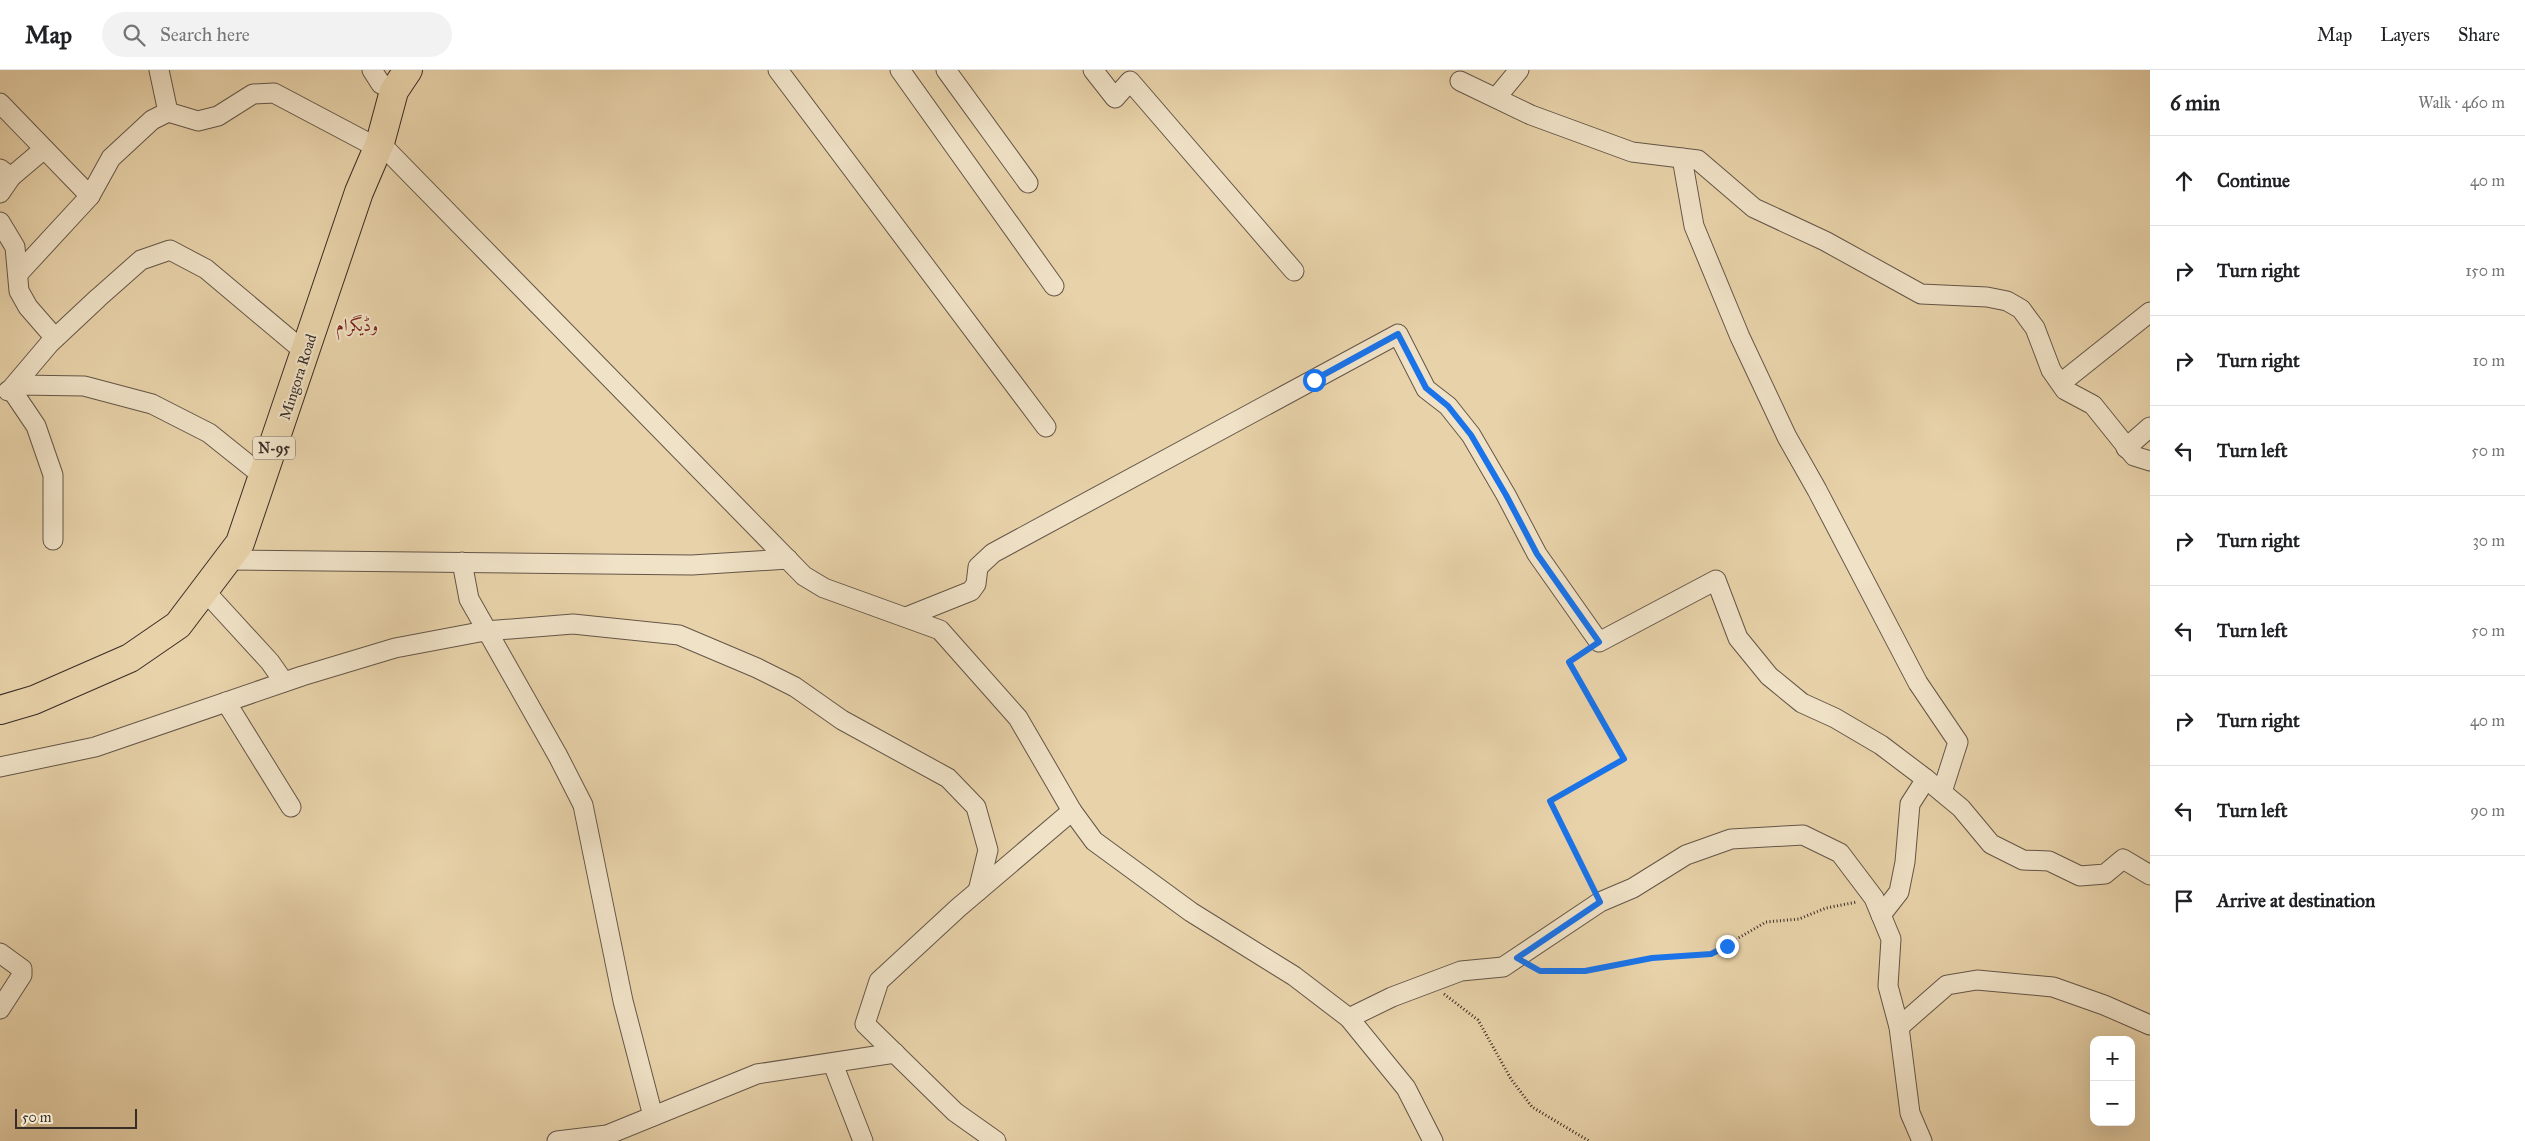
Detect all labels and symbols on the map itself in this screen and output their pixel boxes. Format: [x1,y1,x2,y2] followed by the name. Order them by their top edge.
[336,314,378,341] district label: وڈیگرام
[276,331,321,422] street label: Mingora Road
[1303,369,1326,392] route start
[253,436,295,459] road number: N-95
[1716,935,1739,958] route end
[15,1106,138,1129] scale bar

